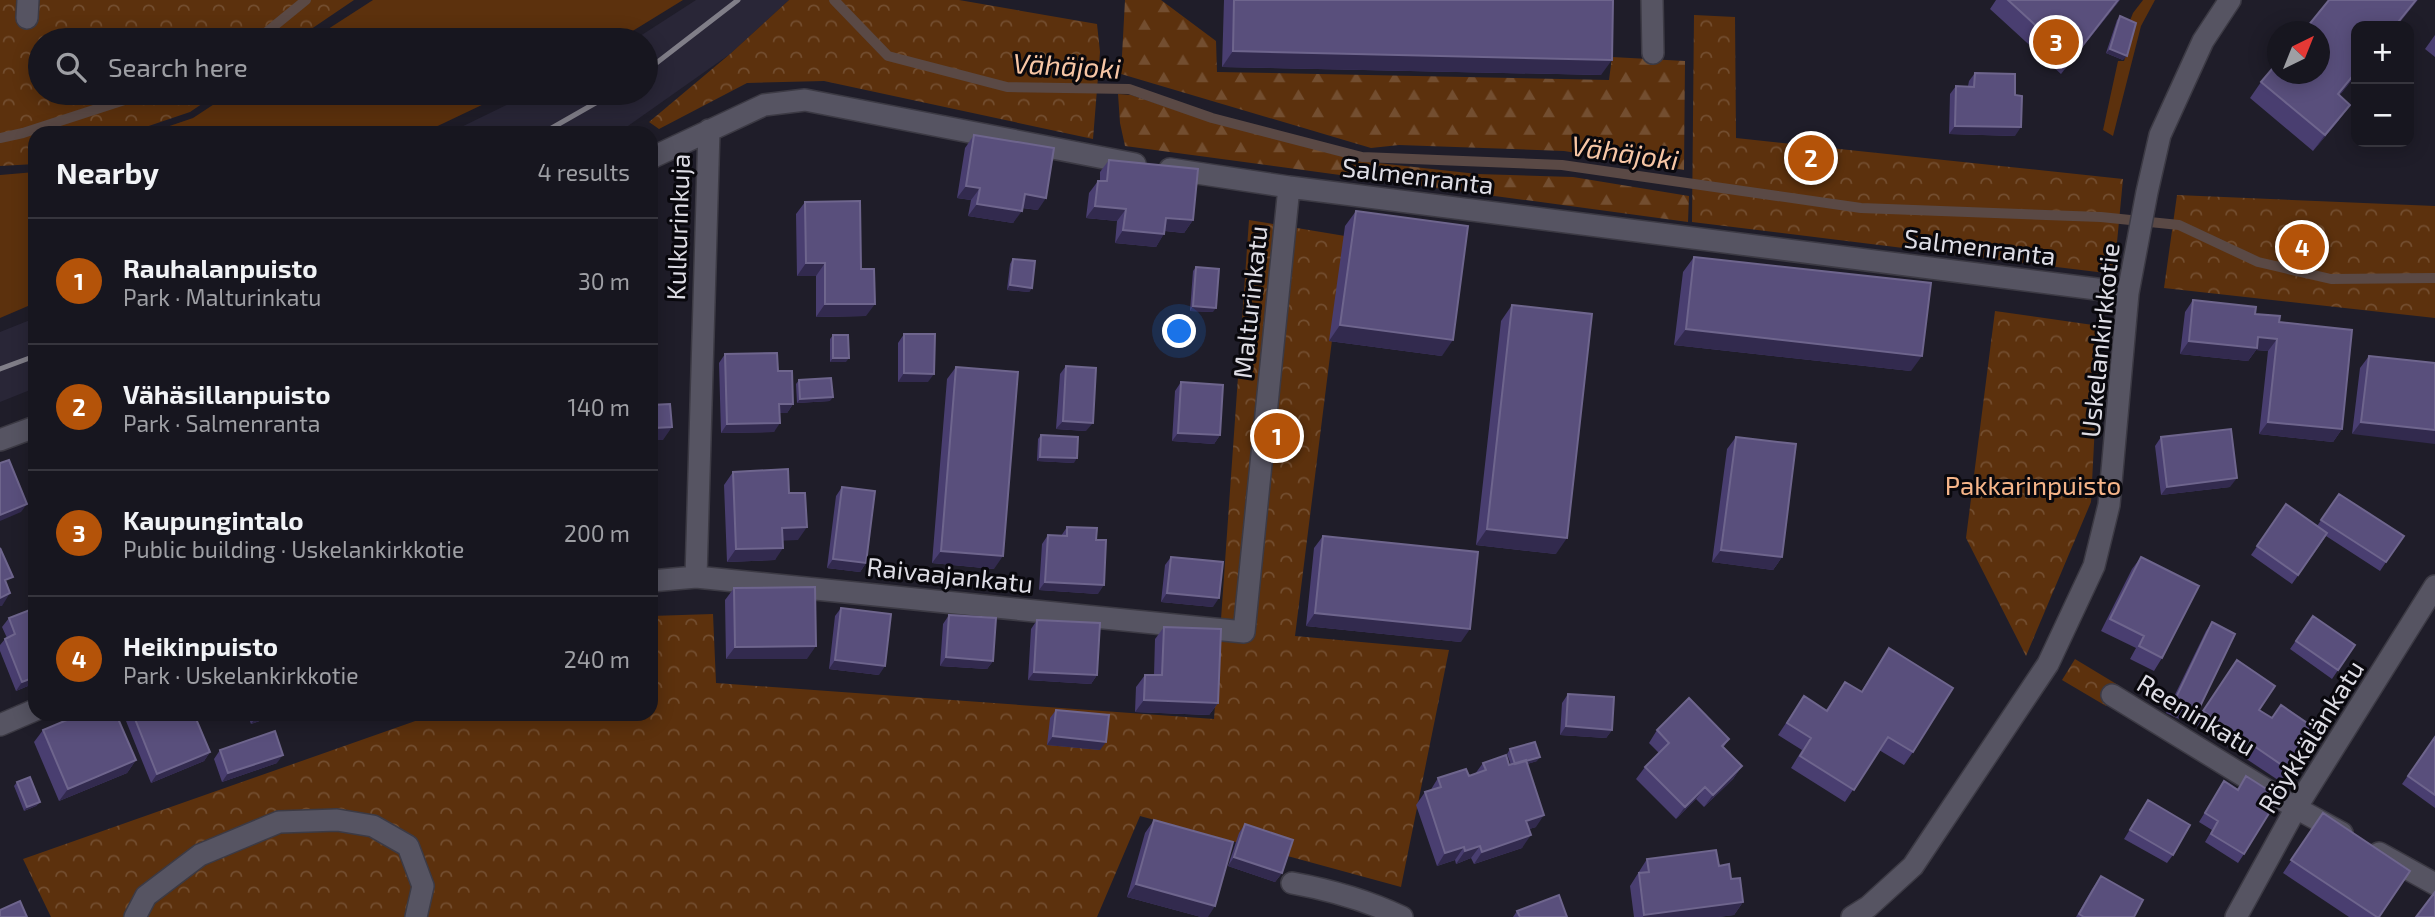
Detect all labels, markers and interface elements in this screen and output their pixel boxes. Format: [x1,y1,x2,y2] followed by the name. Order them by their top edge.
[2033,16,2079,68] pin: 3
[2267,21,2330,84] north arrow
[2351,21,2414,147] map controls
[2351,21,2414,84] button: +
[28,28,658,105] search box
[1012,45,1122,85] water label: Vähäjoki
[52,48,90,86] icon: search
[108,51,248,82] text: Search here
[2351,84,2414,147] button: −
[1569,128,1681,176] water label: Vähäjoki
[1788,132,1834,184] pin: 2
[1340,150,1496,200] street label: Salmenranta
[659,153,695,301] street label: Kulkurinkuja
[56,154,159,190] text: Nearby
[538,158,630,186] text: 4 results
[1902,221,2058,271] street label: Salmenranta
[2279,221,2325,273] pin: 4
[1226,224,1272,380] street label: Malturinkatu
[2073,241,2125,439] street label: Uskelankirkkotie
[123,252,317,283] text: Rauhalanpuisto
[74,267,84,295] text: 1
[578,267,630,295] text: 30 m
[123,283,321,311] text: Park · Malturinkatu
[1162,314,1196,348] your location
[123,378,331,409] text: Vähäsillanpuisto
[72,393,86,421] text: 2
[568,393,630,421] text: 140 m
[123,409,320,437] text: Park · Salmenranta
[1254,410,1300,462] pin: 1
[1945,469,2121,500] park label: Pakkarinpuisto
[123,504,304,535] text: Kaupungintalo
[72,519,86,547] text: 3
[564,519,630,547] text: 200 m
[123,535,464,563] text: Public building · Uskelankirkkotie
[865,550,1035,598] street label: Raivaajankatu
[123,630,278,661] text: Heikinpuisto
[72,645,86,673] text: 4
[564,645,630,673] text: 240 m
[2251,654,2369,818] street label: Röykkälänkatu
[123,661,359,689] text: Park · Uskelankirkkotie
[2132,667,2262,761] street label: Reeninkatu

